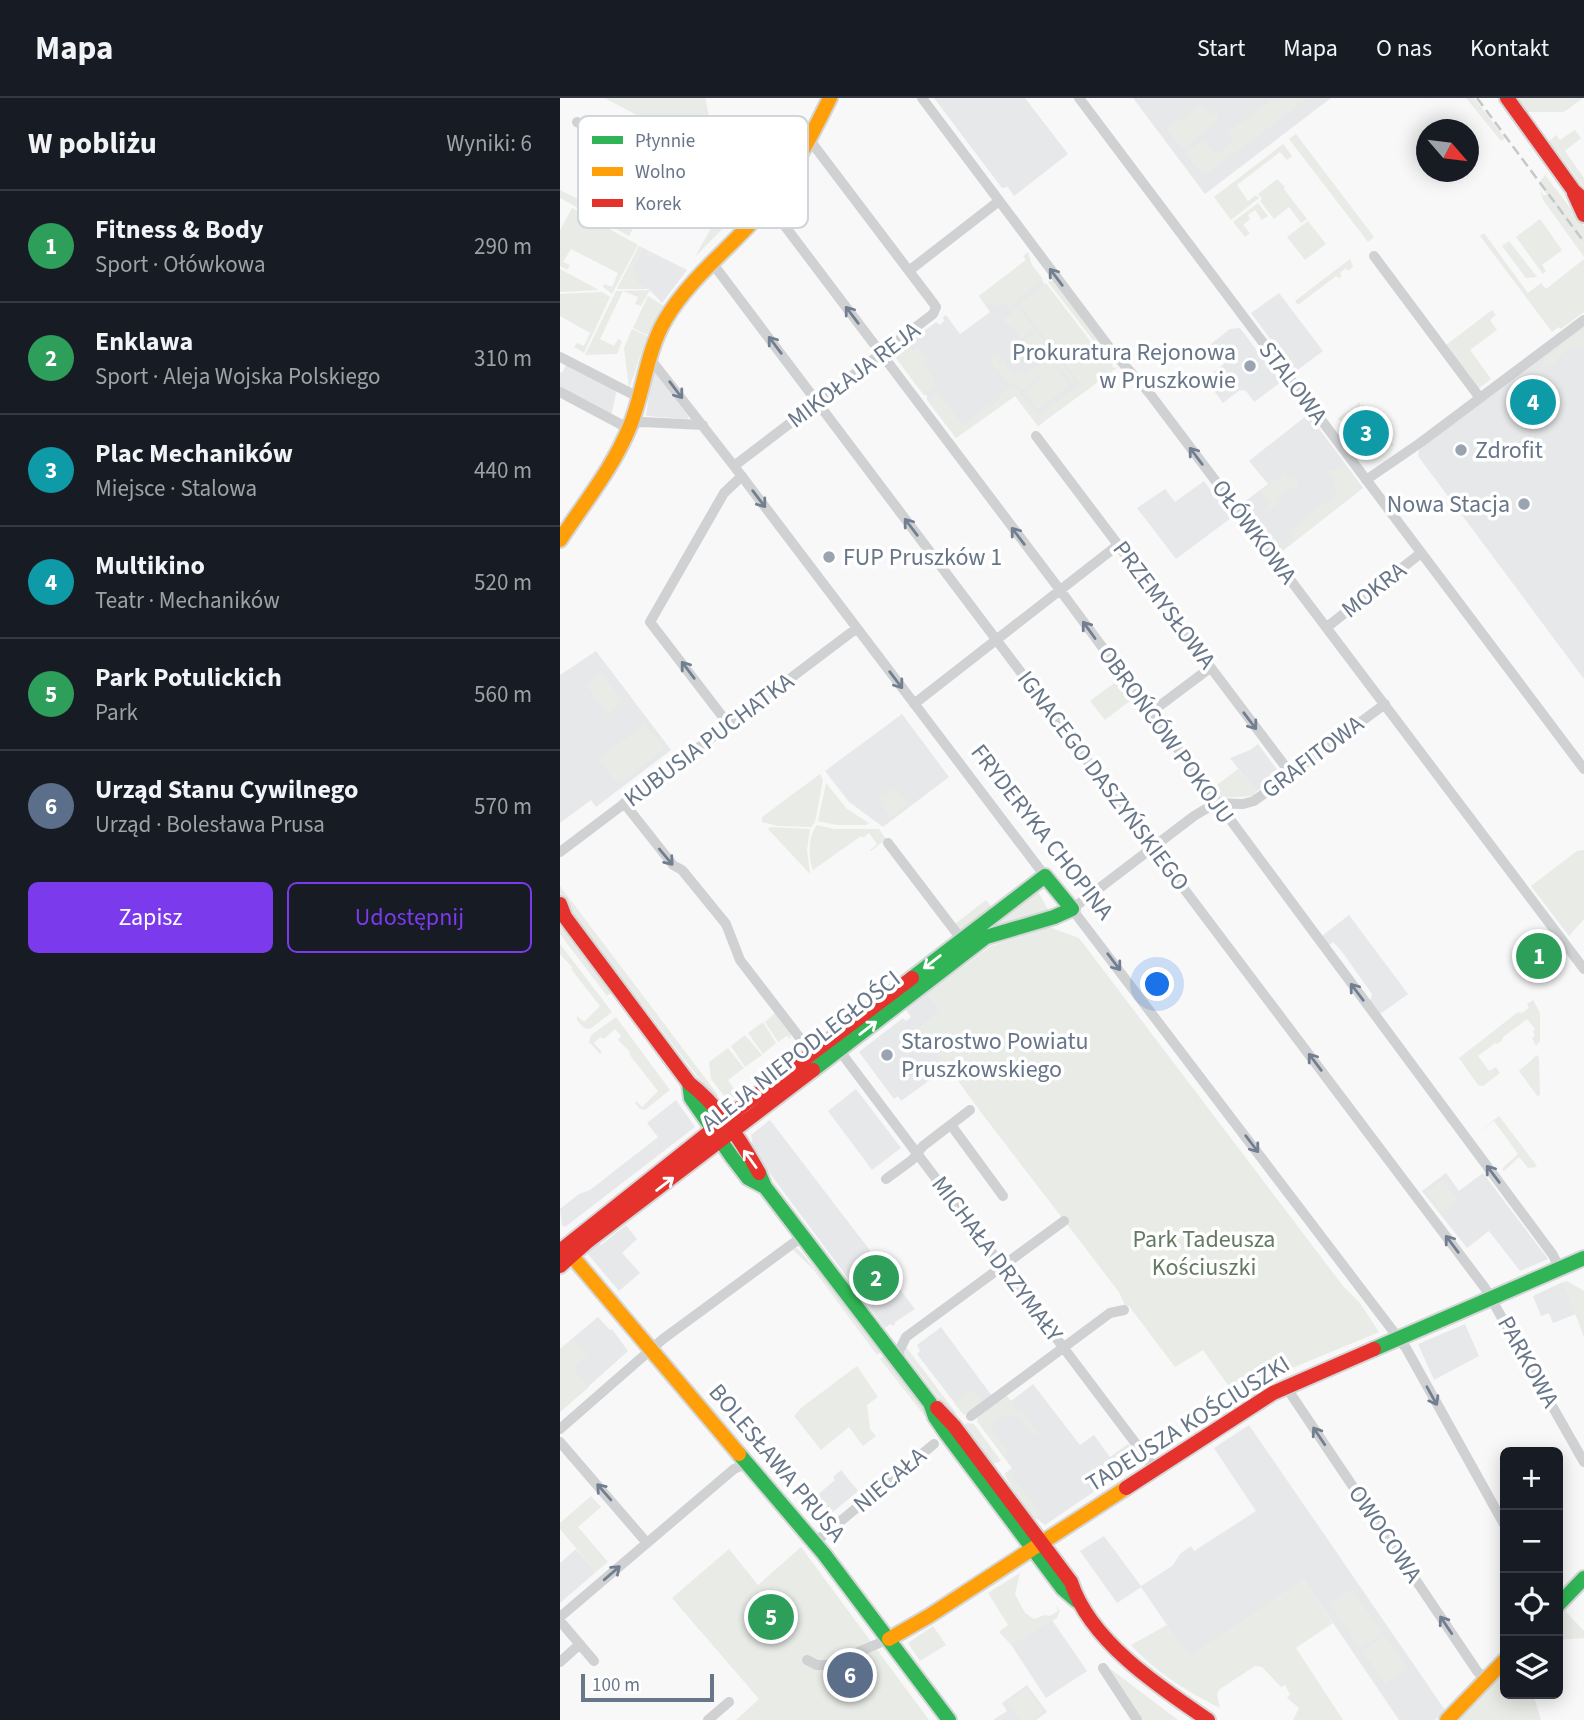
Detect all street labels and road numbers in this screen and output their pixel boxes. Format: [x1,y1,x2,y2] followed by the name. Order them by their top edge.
[780,313,928,437] street label: MIKOŁAJA REJA
[1250,334,1336,432] street label: STALOWA
[1203,472,1305,592] street label: OŁÓWKOWA
[1104,533,1224,677] street label: PRZEMYSŁOWA
[1334,553,1414,627] street label: MOKRA
[1089,639,1243,831] street label: OBROŃCÓW POKOJU
[617,664,801,816] street label: KUBUSIA PUCHATKA
[1008,664,1198,898] street label: IGNACEGO DASZYŃSKIEGO
[1255,707,1371,807] street label: GRAFITOWA
[962,737,1122,927] street label: FRYDERYKA CHOPINA
[694,962,908,1140] street label: ALEJA NIEPODLEGŁOŚCI
[923,1169,1071,1350] street label: MICHAŁA DRZYMAŁY
[1488,1310,1568,1414] street label: PARKOWA
[1079,1347,1297,1501] street label: TADEUSZA KOŚCIUSZKI
[700,1376,854,1550] street label: BOLESŁAWA PRUSA
[846,1439,934,1521] street label: NIECAŁA
[1339,1478,1431,1590] street label: OWOCOWA

